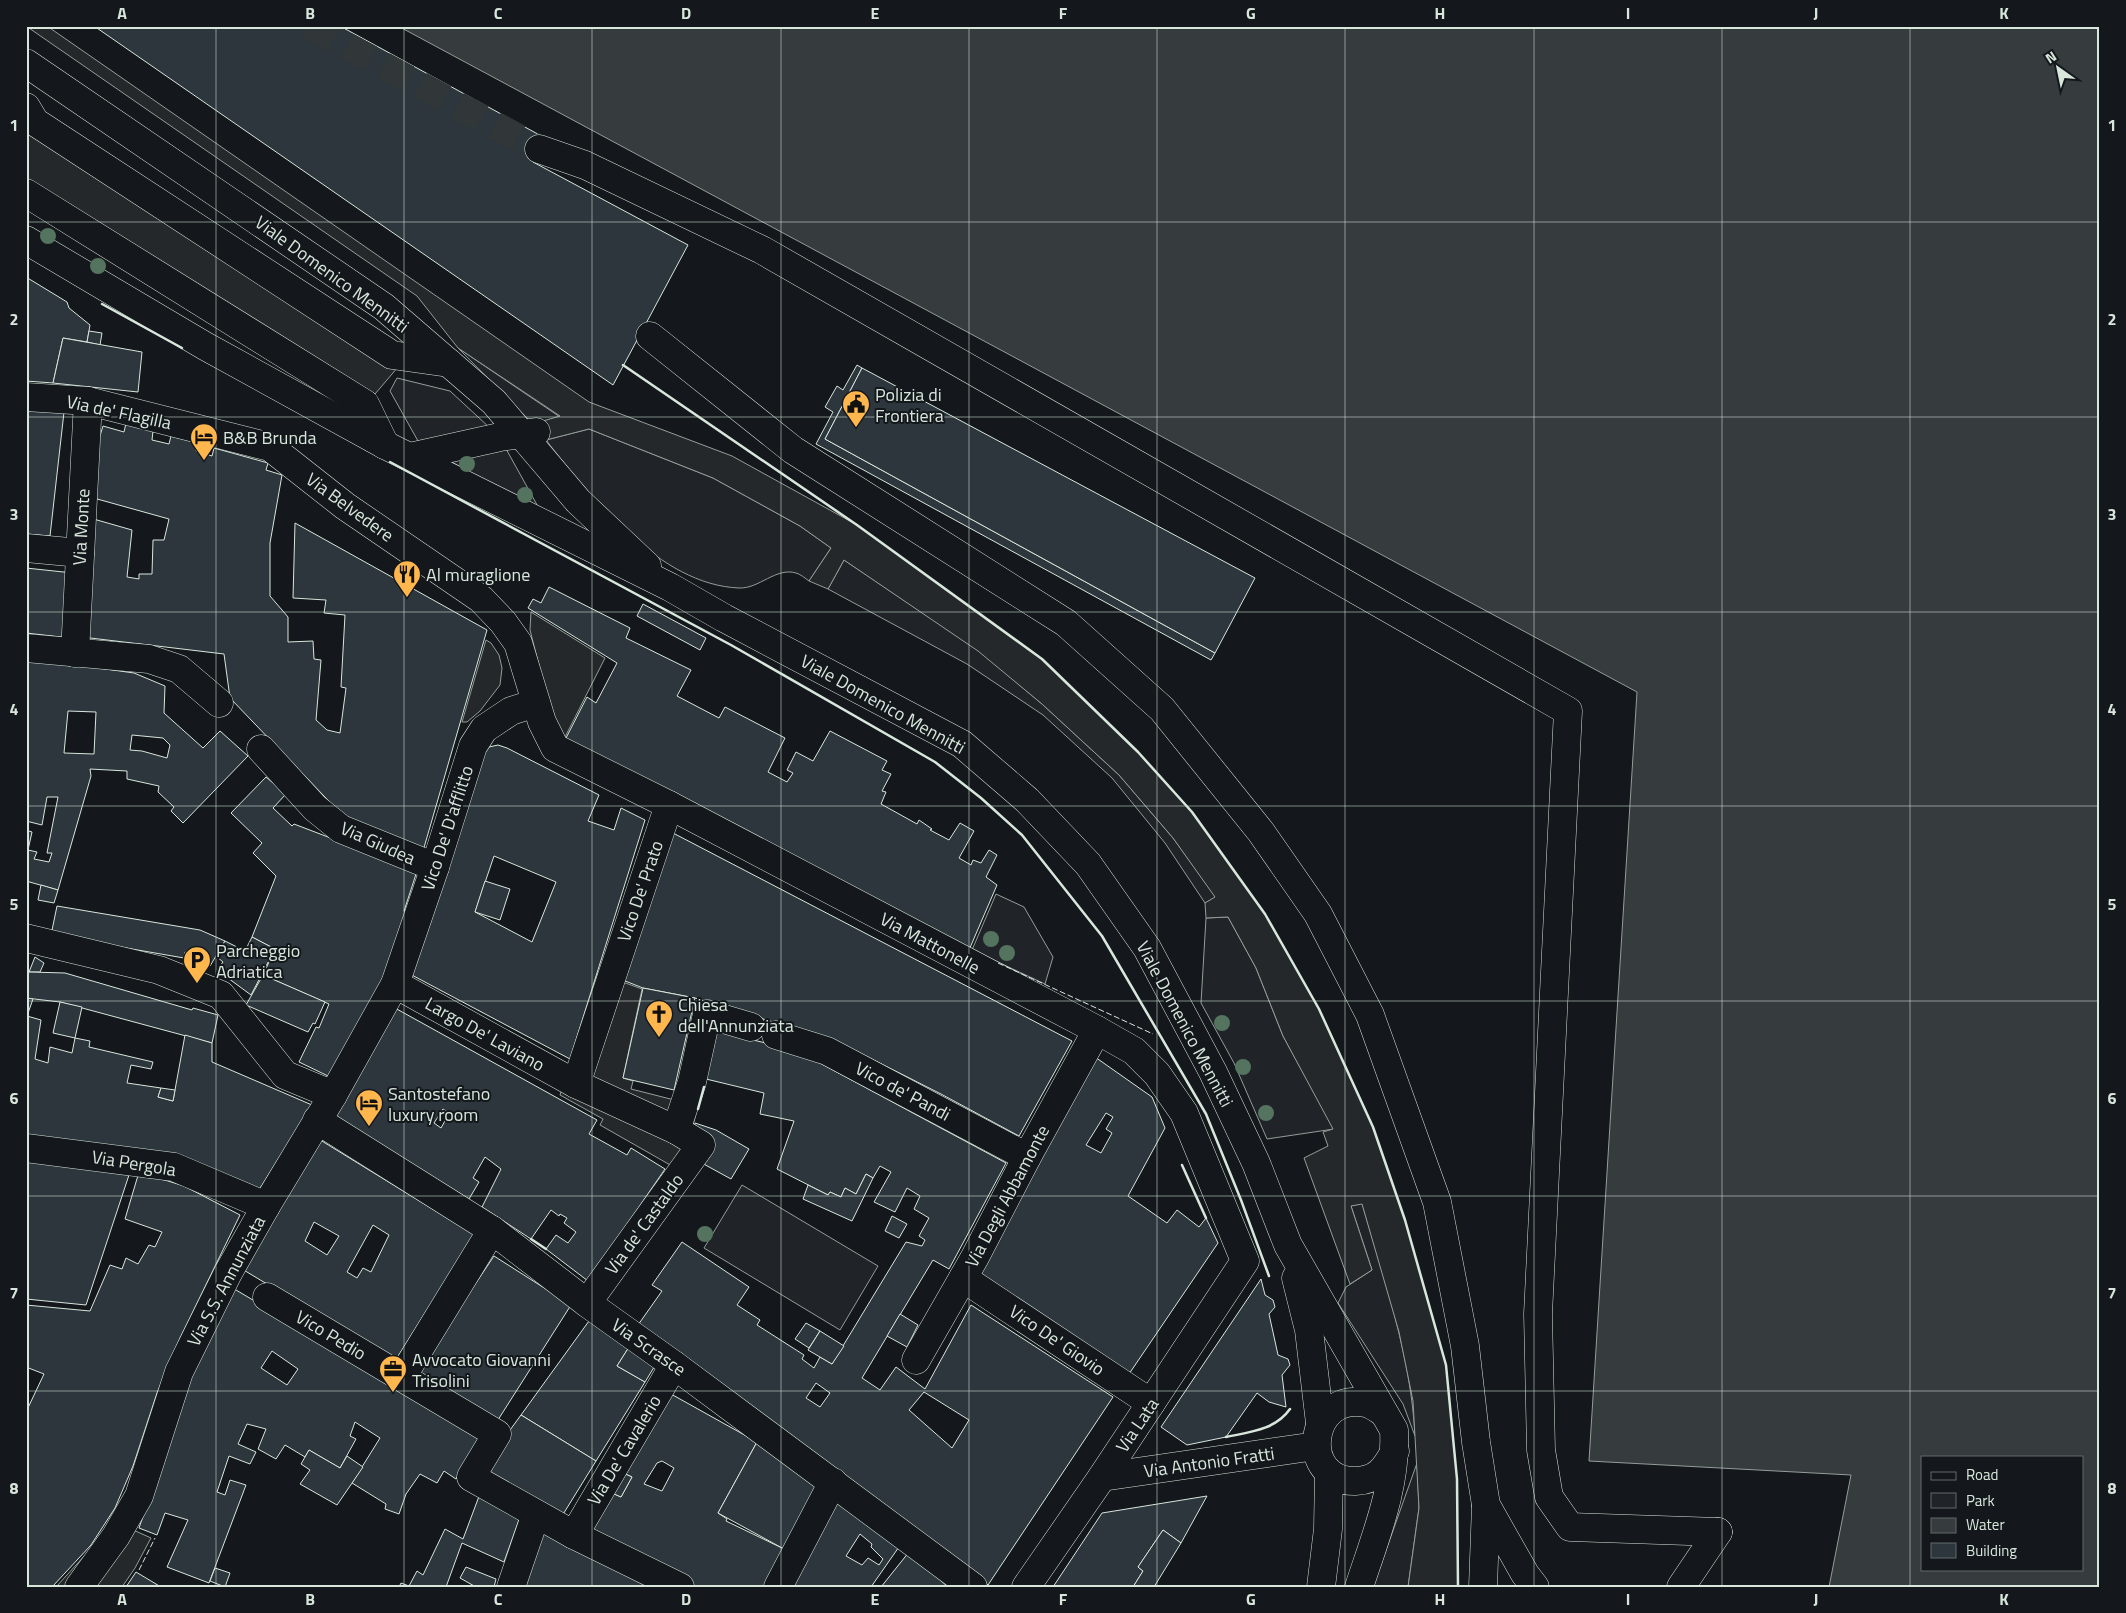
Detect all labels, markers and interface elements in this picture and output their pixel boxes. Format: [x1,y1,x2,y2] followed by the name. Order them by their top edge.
[117,1,127,25] text: A
[305,1,315,25] text: B
[494,1,503,25] text: C
[681,1,691,25] text: D
[871,1,880,25] text: E
[1059,1,1068,25] text: F
[1246,1,1256,25] text: G
[1435,1,1445,25] text: H
[1626,1,1630,25] text: I
[1814,1,1818,25] text: J
[1999,1,2009,25] text: K
[2034,42,2084,92] north arrow
[2041,45,2060,68] text: N
[10,113,18,137] text: 1
[2108,113,2116,137] text: 1
[249,209,415,339] street label: Viale Domenico Mennitti
[10,307,18,331] text: 2
[2108,307,2116,331] text: 2
[875,381,944,429] place label: Polizia di Frontiera
[64,388,174,436] street label: Via de' Flagilla
[841,389,871,428] public building icon: Polizia di Frontiera
[189,422,219,461] hotel icon: B&B Brunda
[223,424,317,451] place label: B&B Brunda
[300,466,400,548] street label: Via Belvedere
[66,488,96,566] street label: Via Monte
[10,502,18,526] text: 3
[2108,502,2116,526] text: 3
[392,559,422,598] restaurant icon: Al muraglione
[426,561,530,588] place label: Al muraglione
[796,647,970,761] street label: Viale Domenico Mennitti
[10,697,19,721] text: 4
[2108,697,2117,721] text: 4
[414,762,480,894] street label: Vico De' D'afflitto
[336,814,420,872] street label: Via Giudea
[610,837,670,945] street label: Vico De' Prato
[10,892,19,916] text: 5
[2108,892,2117,916] text: 5
[875,905,985,981] street label: Via Mattonelle
[1130,936,1240,1112] street label: Viale Domenico Mennitti
[216,937,300,985] place label: Parcheggio Adriatica
[182,945,212,984] parking icon: Parcheggio Adriatica
[420,990,550,1078] street label: Largo De' Laviano
[678,991,794,1039] place label: Chiesa dell'Annunziata
[644,999,674,1038] church icon: Chiesa dell'Annunziata
[851,1055,955,1127] street label: Vico de' Pandi
[388,1080,490,1128] place label: Santostefano luxury room
[10,1086,19,1110] text: 6
[2108,1086,2117,1110] text: 6
[354,1088,384,1127] hotel icon: Santostefano luxury room
[958,1120,1056,1272] street label: Via Degli Abbamonte
[90,1143,178,1183] street label: Via Pergola
[598,1168,690,1280] street label: Via de' Castaldo
[180,1211,272,1351] street label: Via S.S. Annunziata
[10,1281,18,1305] text: 7
[2108,1281,2116,1305] text: 7
[1004,1298,1110,1382] street label: Vico De' Giovio
[290,1303,372,1367] street label: Vico Pedio
[606,1311,692,1383] street label: Via Scrasce
[412,1346,551,1394] place label: Avvocato Giovanni Trisolini
[378,1354,408,1393] office icon: Avvocato Giovanni Trisolini
[580,1390,668,1510] street label: Via De' Cavalerio
[1109,1392,1165,1458] street label: Via Lata
[1142,1439,1276,1485] street label: Via Antonio Fratti
[1921,1456,2084,1570] legend
[1966,1463,1998,1486] text: Road
[10,1476,19,1500] text: 8
[2108,1476,2117,1500] text: 8
[1966,1489,1995,1512] text: Park
[1966,1513,2005,1536] text: Water
[1966,1539,2017,1562] text: Building
[117,1587,127,1611] text: A
[305,1587,315,1611] text: B
[494,1587,503,1611] text: C
[681,1587,691,1611] text: D
[871,1587,880,1611] text: E
[1059,1587,1068,1611] text: F
[1246,1587,1256,1611] text: G
[1435,1587,1445,1611] text: H
[1626,1587,1630,1611] text: I
[1814,1587,1818,1611] text: J
[1999,1587,2009,1611] text: K

